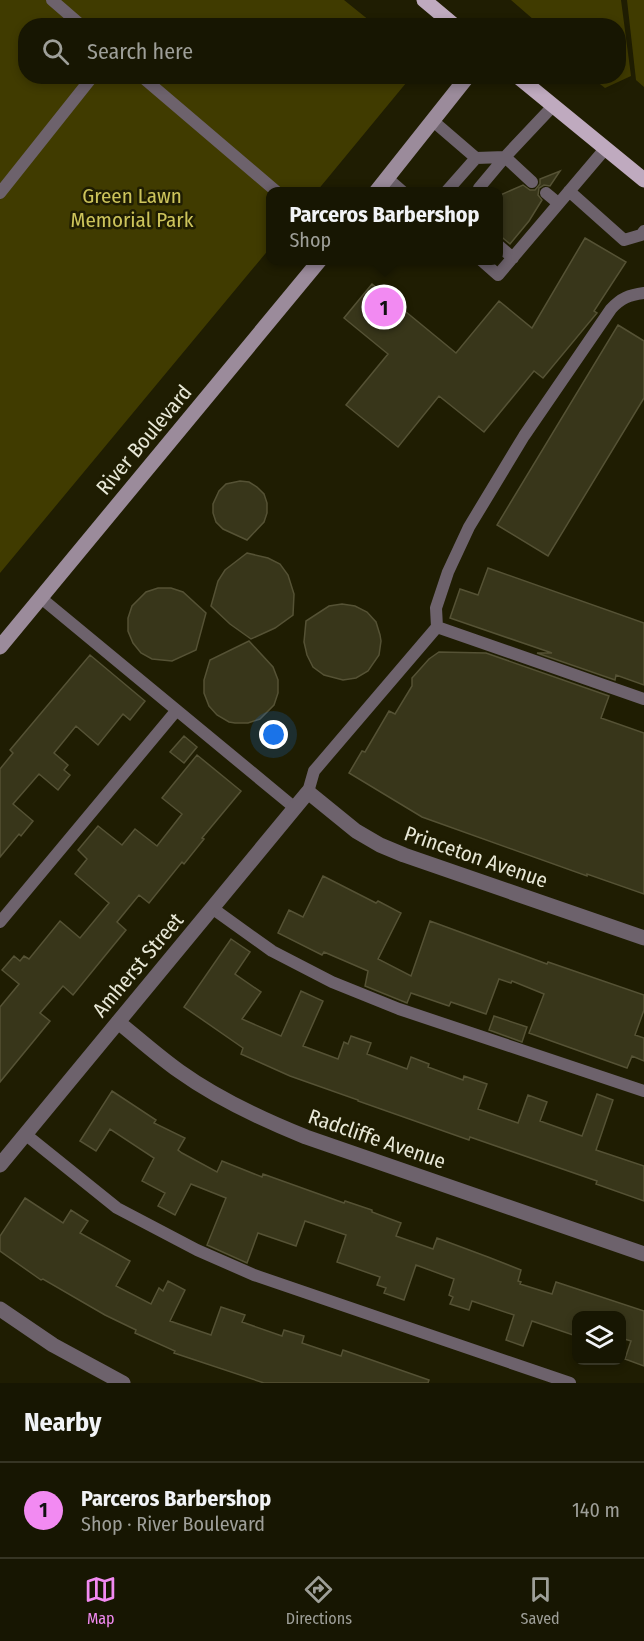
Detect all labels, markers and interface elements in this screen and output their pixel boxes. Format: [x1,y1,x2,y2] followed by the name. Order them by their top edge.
[18,18,626,84] search box
[39,35,72,68] icon: search
[87,38,193,65] text: Search here
[71,183,194,233] park label: Green Lawn Memorial Park
[266,187,503,265] popup
[289,201,480,228] text: Parceros Barbershop
[289,228,331,252] text: Shop
[364,284,404,330] pin: 1
[91,380,197,500] street label: River Boulevard
[259,720,288,749] your location
[401,820,551,894] street label: Princeton Avenue
[87,907,189,1022] street label: Amherst Street
[305,1103,449,1175] street label: Radcliffe Avenue
[572,1311,626,1365] map controls
[572,1311,626,1365] button: layers
[24,1407,101,1438] text: Nearby
[81,1485,271,1512] text: Parceros Barbershop
[39,1498,48,1522] text: 1
[572,1498,620,1522] text: 140 m
[81,1512,265,1536] text: Shop · River Boulevard
[84,1573,117,1628] tab: Map
[286,1573,352,1628] tab: Directions
[521,1573,560,1628] tab: Saved

